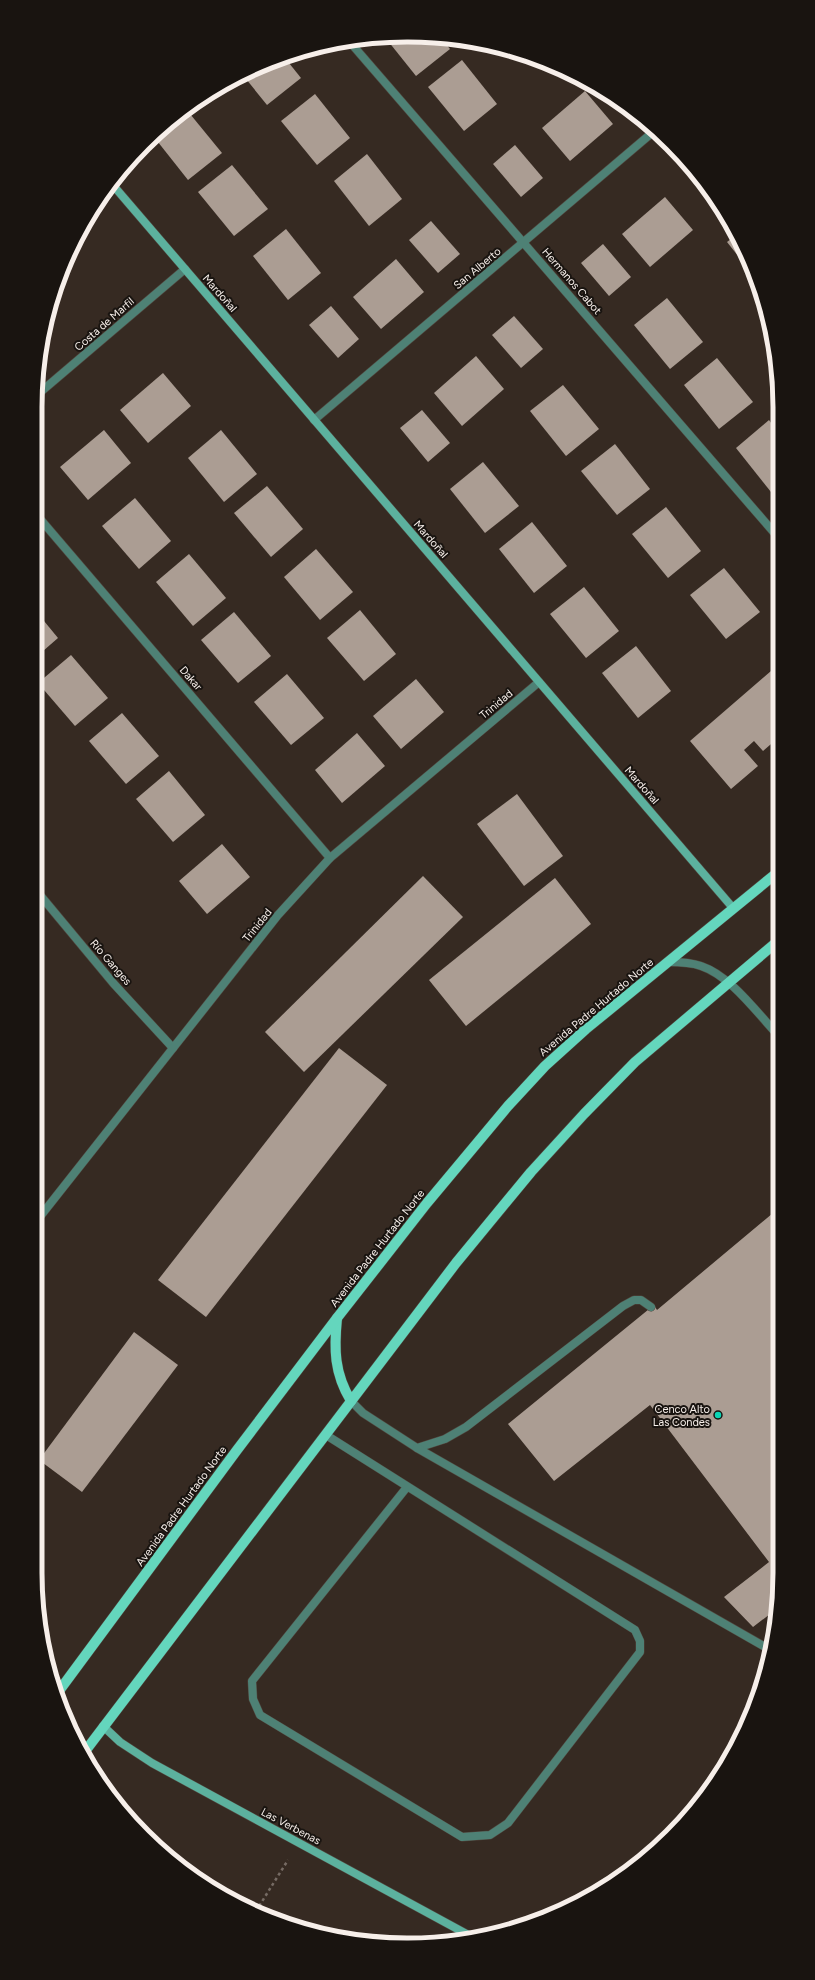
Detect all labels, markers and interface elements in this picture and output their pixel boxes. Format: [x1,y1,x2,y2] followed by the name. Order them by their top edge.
[451,245,504,292] street label: San Alberto
[539,245,604,317] street label: Hermanos Cabot
[200,272,239,315] street label: Mardoñal
[72,295,137,354] street label: Costa de Marfil
[411,518,450,561] street label: Mardoñal
[177,664,205,693] street label: Dakar
[477,687,515,722] street label: Trinidad
[622,764,661,807] street label: Mardoñal
[240,906,275,945] street label: Trinidad
[87,937,134,988] street label: Río Ganges
[536,956,656,1059] street label: Avenida Padre Hurtado Norte
[328,1187,427,1310] street label: Avenida Padre Hurtado Norte
[653,1403,710,1429] place label: Cenco Alto Las Condes
[713,1410,723,1420] marker: Cenco Alto Las Condes
[133,1444,229,1569] street label: Avenida Padre Hurtado Norte
[259,1805,323,1848] street label: Las Verbenas

